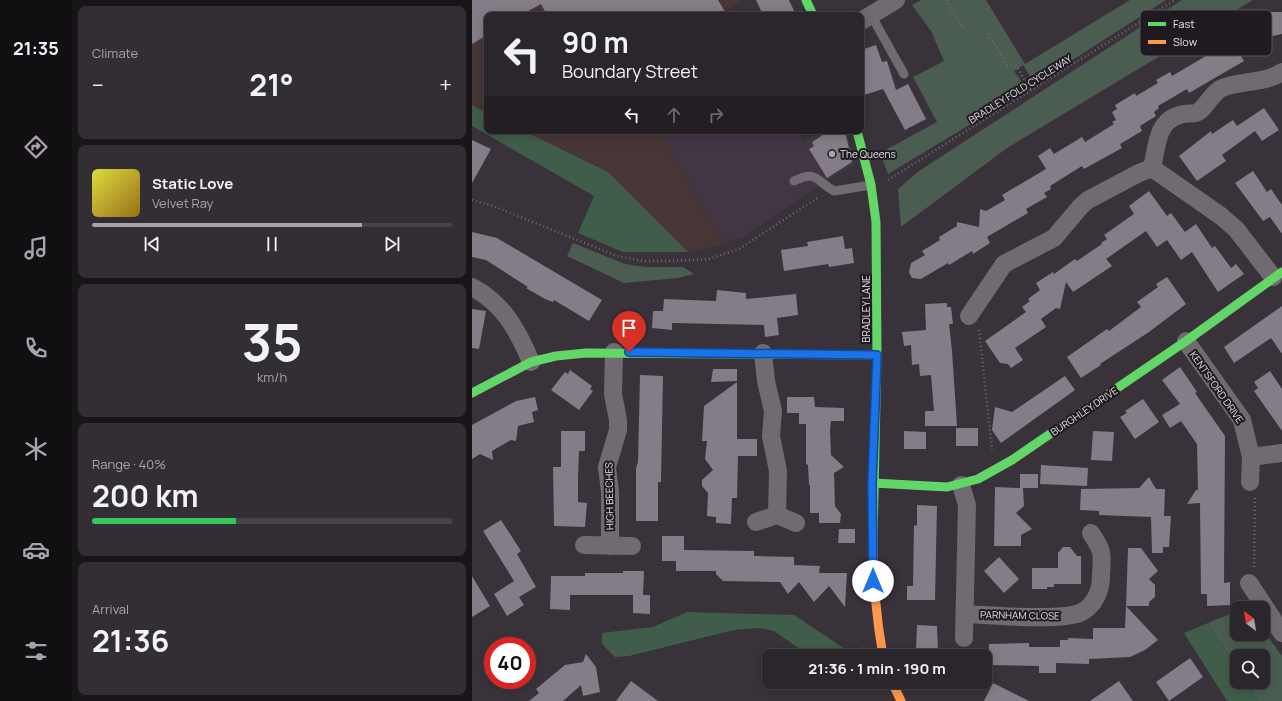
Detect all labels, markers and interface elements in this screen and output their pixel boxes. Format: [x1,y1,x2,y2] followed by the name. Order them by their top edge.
[1140,10,1272,56] legend
[1173,16,1195,31] text: Fast
[562,23,629,61] text: 90 m
[496,28,548,80] icon: left
[1173,34,1198,49] text: Slow
[13,36,59,60] text: 21:35
[92,44,138,62] text: Climate
[966,51,1075,127] street label: BRADLEY FOLD CYCLEWAY
[562,59,698,83] text: Boundary Street
[249,64,294,105] text: 21°
[92,70,104,100] text: −
[439,70,452,100] text: +
[621,104,643,126] icon: left
[663,104,685,126] icon: ahead
[705,104,727,126] icon: right
[22,133,50,161] icon: directions
[840,147,896,161] place label: The Queens
[827,149,837,159] marker: The Queens
[152,173,233,194] text: Static Love
[152,194,213,212] text: Velvet Ray
[141,233,163,255] icon: previous
[261,233,283,255] icon: pause
[381,233,403,255] icon: next
[22,234,50,262] icon: music
[859,275,873,343] street label: BRADLEY LANE
[242,306,302,377] text: 35
[612,311,646,352] pin
[618,317,640,339] icon: arrive
[22,334,50,362] icon: phone
[1187,348,1247,426] street label: KENTSFORD DRIVE
[257,368,287,386] text: km/h
[1048,383,1121,439] street label: BURGHLEY DRIVE
[22,435,50,463] icon: climate
[92,455,166,473] text: Range · 40%
[601,462,617,530] street label: HIGH BEECHES
[92,475,198,516] text: 200 km
[22,536,50,564] icon: car
[852,560,894,602] position arrow
[92,600,129,618] text: Arrival
[1230,601,1270,641] north arrow
[1230,601,1270,689] map controls
[980,607,1060,623] street label: PARNHAM CLOSE
[92,620,169,661] text: 21:36
[22,637,50,665] icon: filters
[484,637,536,689] speed limit sign: 40
[1230,649,1270,689] button: search
[808,658,946,679] text: 21:36 · 1 min · 190 m

